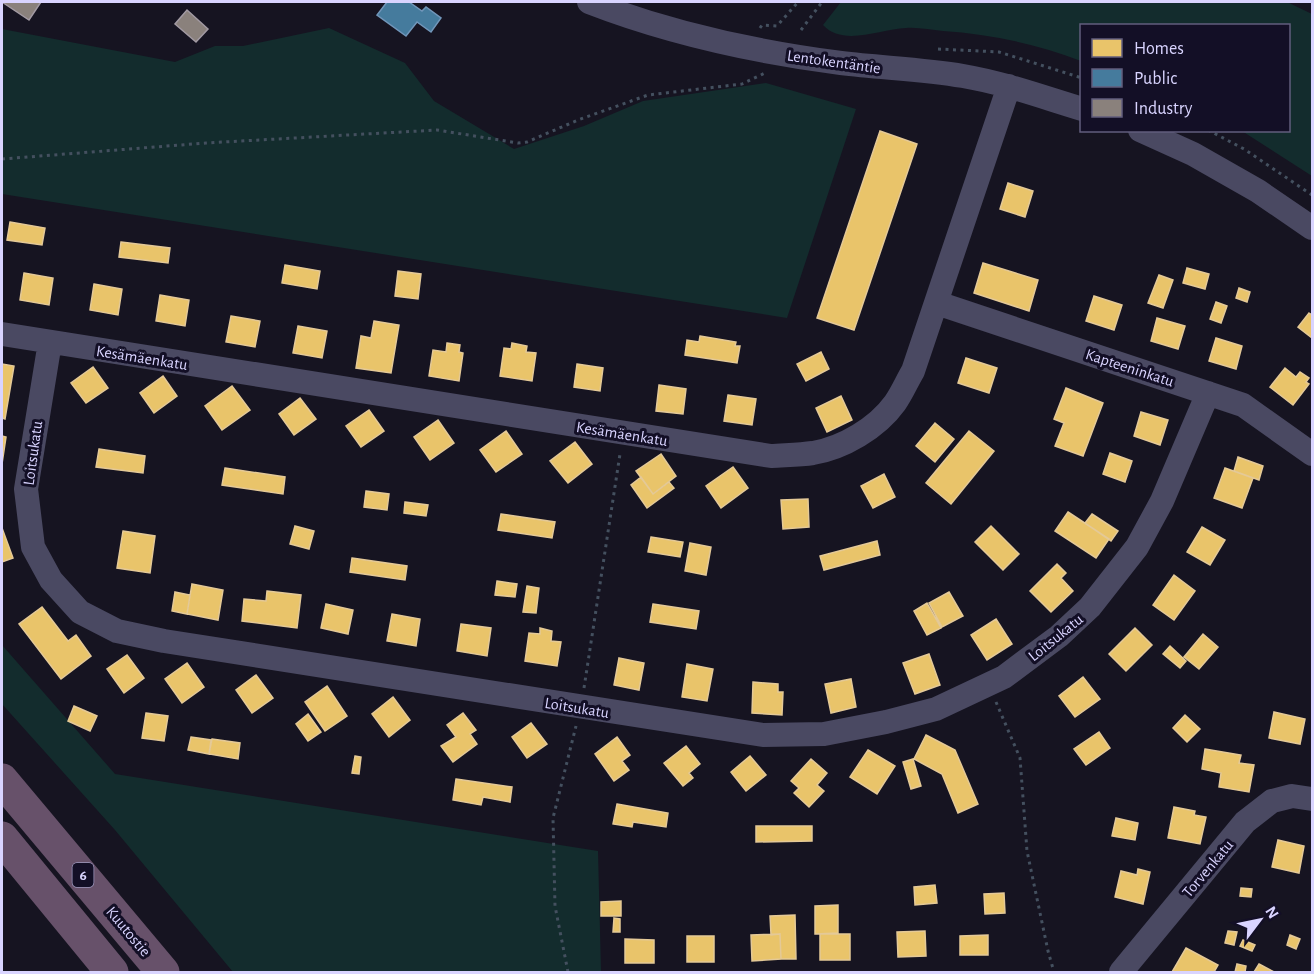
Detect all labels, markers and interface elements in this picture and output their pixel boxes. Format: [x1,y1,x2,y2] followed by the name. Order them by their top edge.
[1080,24,1290,132] legend
[1134,40,1184,58] text: Homes
[786,47,882,76] street label: Lentokentäntie
[1134,70,1177,88] text: Public
[1134,100,1193,118] text: Industry
[95,343,189,373] street label: Kesämäenkatu
[1084,346,1176,390] street label: Kapteeninkatu
[575,419,669,449] street label: Kesämäenkatu
[21,420,45,486] street label: Loitsukatu
[1025,611,1086,664] street label: Loitsukatu
[543,695,610,721] street label: Loitsukatu
[1179,837,1236,900] street label: Torvenkatu
[72,863,94,887] road number: 6
[1230,890,1290,950] north arrow
[103,904,154,960] street label: Kuutostie
[1262,904,1282,922] text: N

